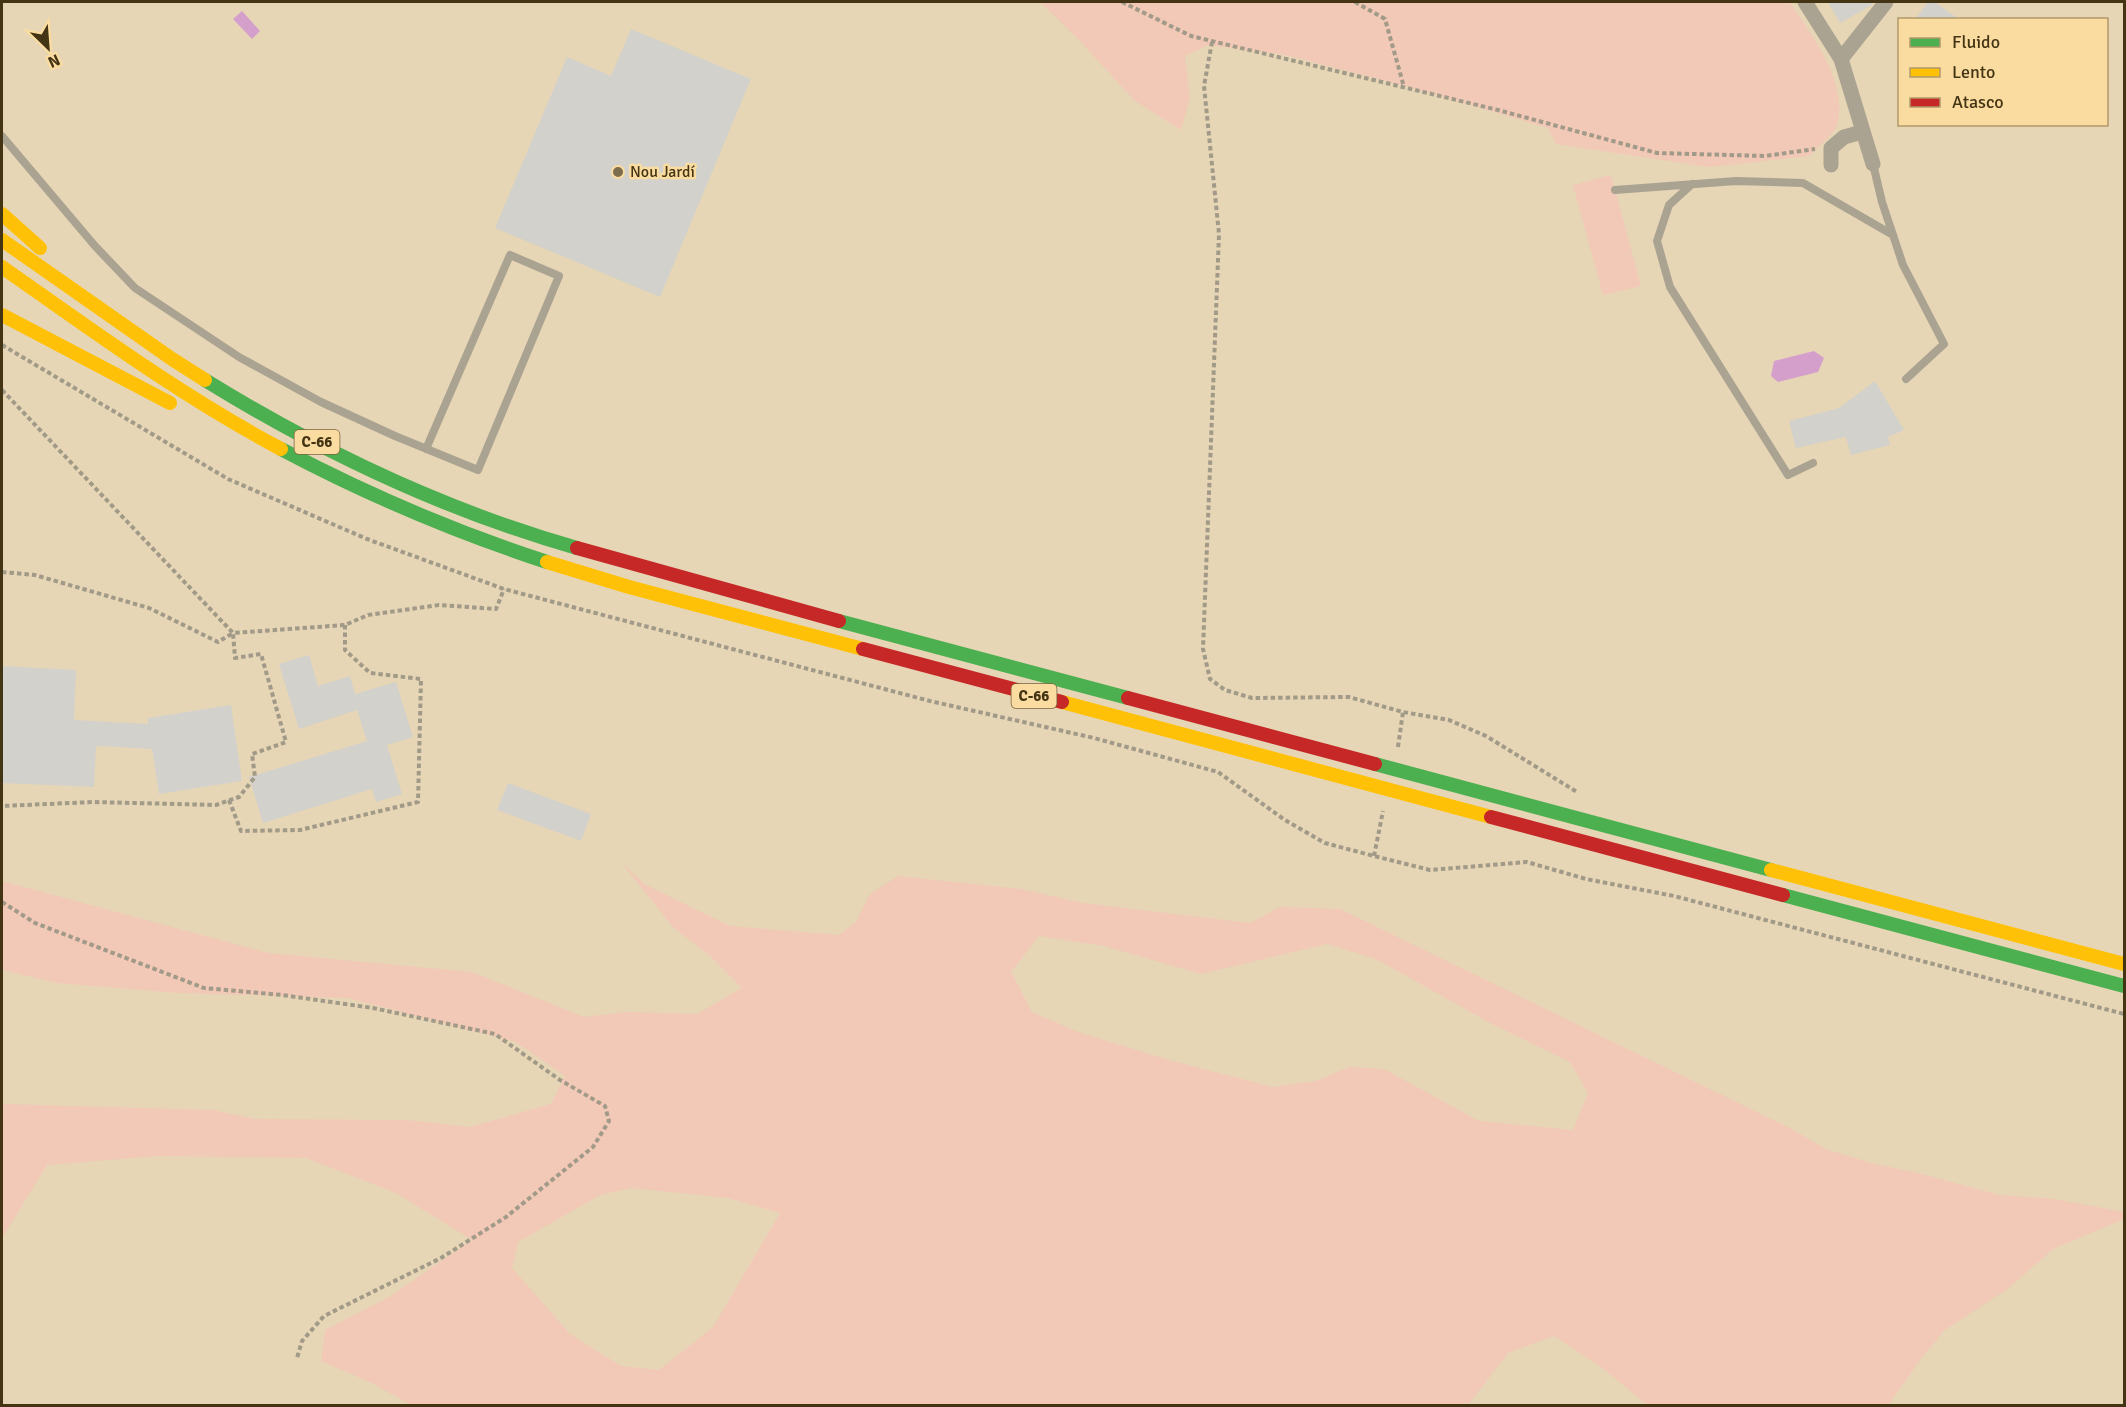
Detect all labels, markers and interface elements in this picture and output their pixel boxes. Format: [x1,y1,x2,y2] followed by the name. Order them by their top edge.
[18,18,78,78] north arrow
[1898,18,2108,126] legend
[1952,31,2000,53] text: Fluido
[45,49,63,72] text: N
[1952,61,1995,83] text: Lento
[1952,91,2004,113] text: Atasco
[630,162,695,182] place label: Nou Jardí
[611,165,625,179] marker: Nou Jardí
[294,430,340,454] road number: C-66
[1012,684,1056,708] road number: C-66

